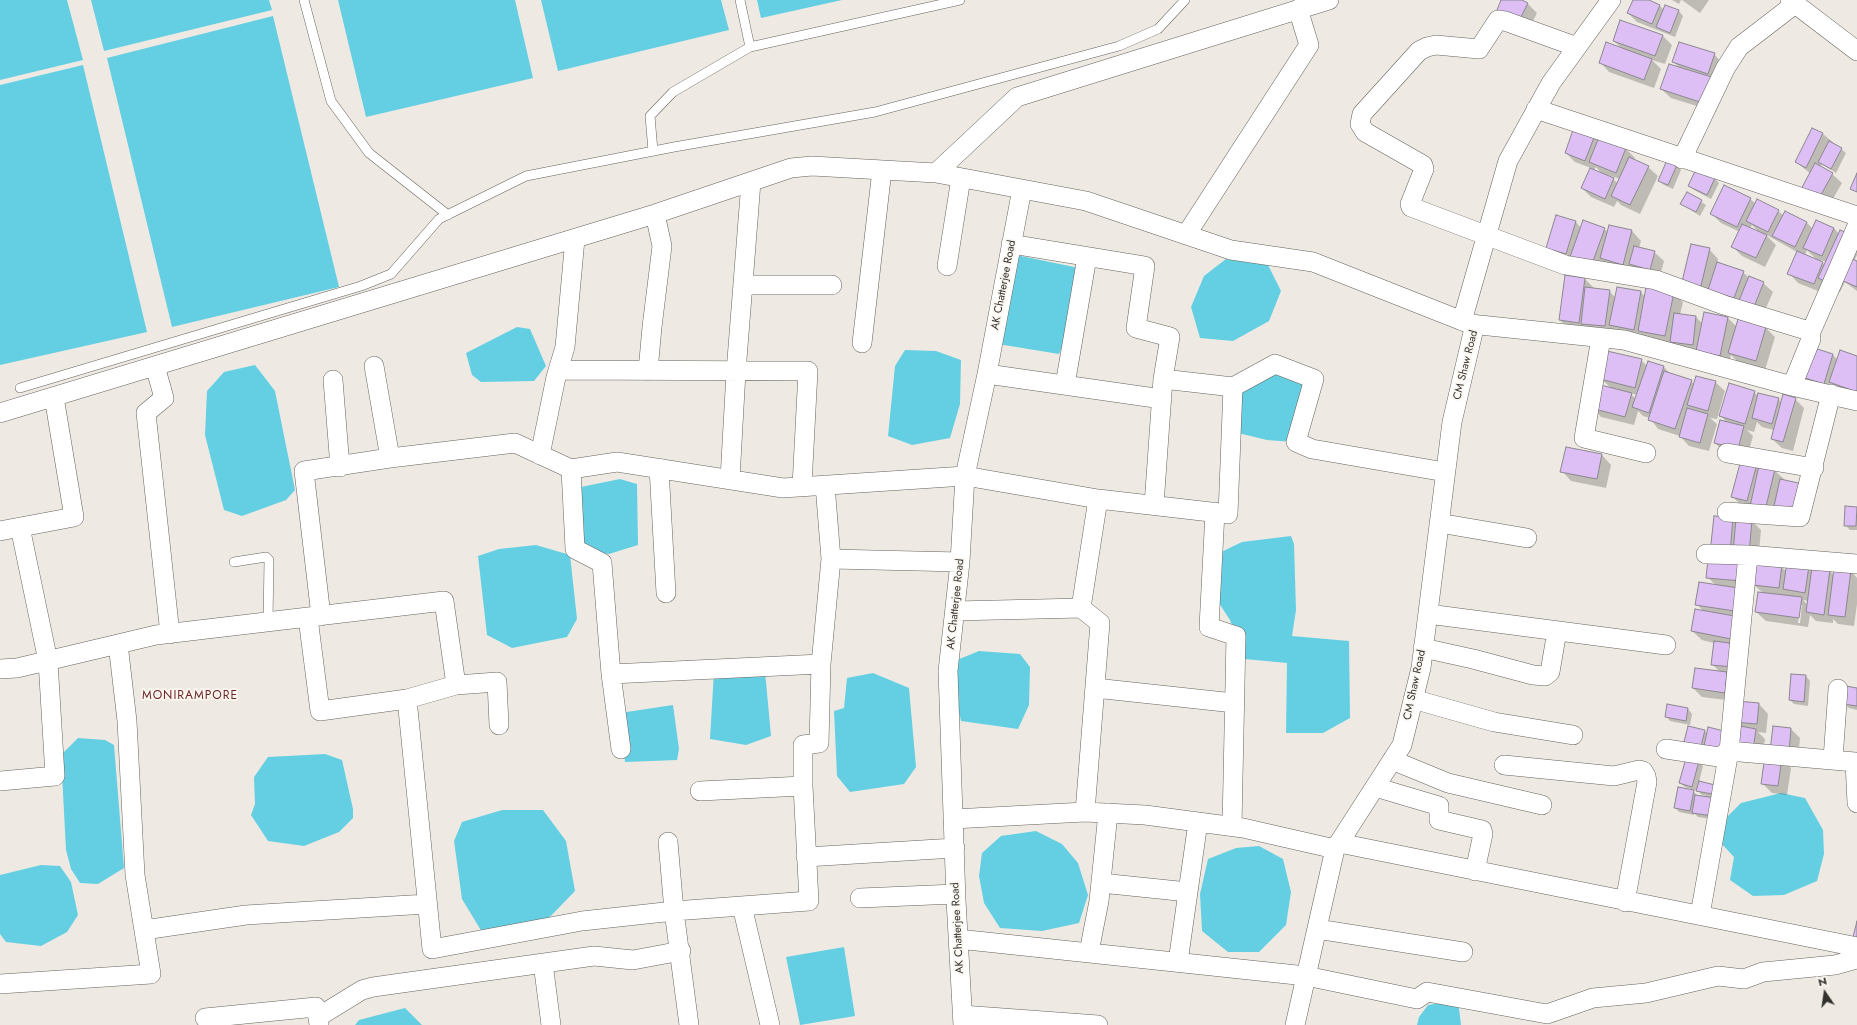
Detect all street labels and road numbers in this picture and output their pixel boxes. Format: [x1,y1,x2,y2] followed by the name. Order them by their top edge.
[989,239,1019,331] street label: AK Chatterjee Road
[1451,329,1481,401] street label: CM Shaw Road
[945,558,967,650] street label: AK Chatterjee Road
[1401,649,1429,721] street label: CM Shaw Road
[949,882,967,974] street label: AK Chatterjee Road

